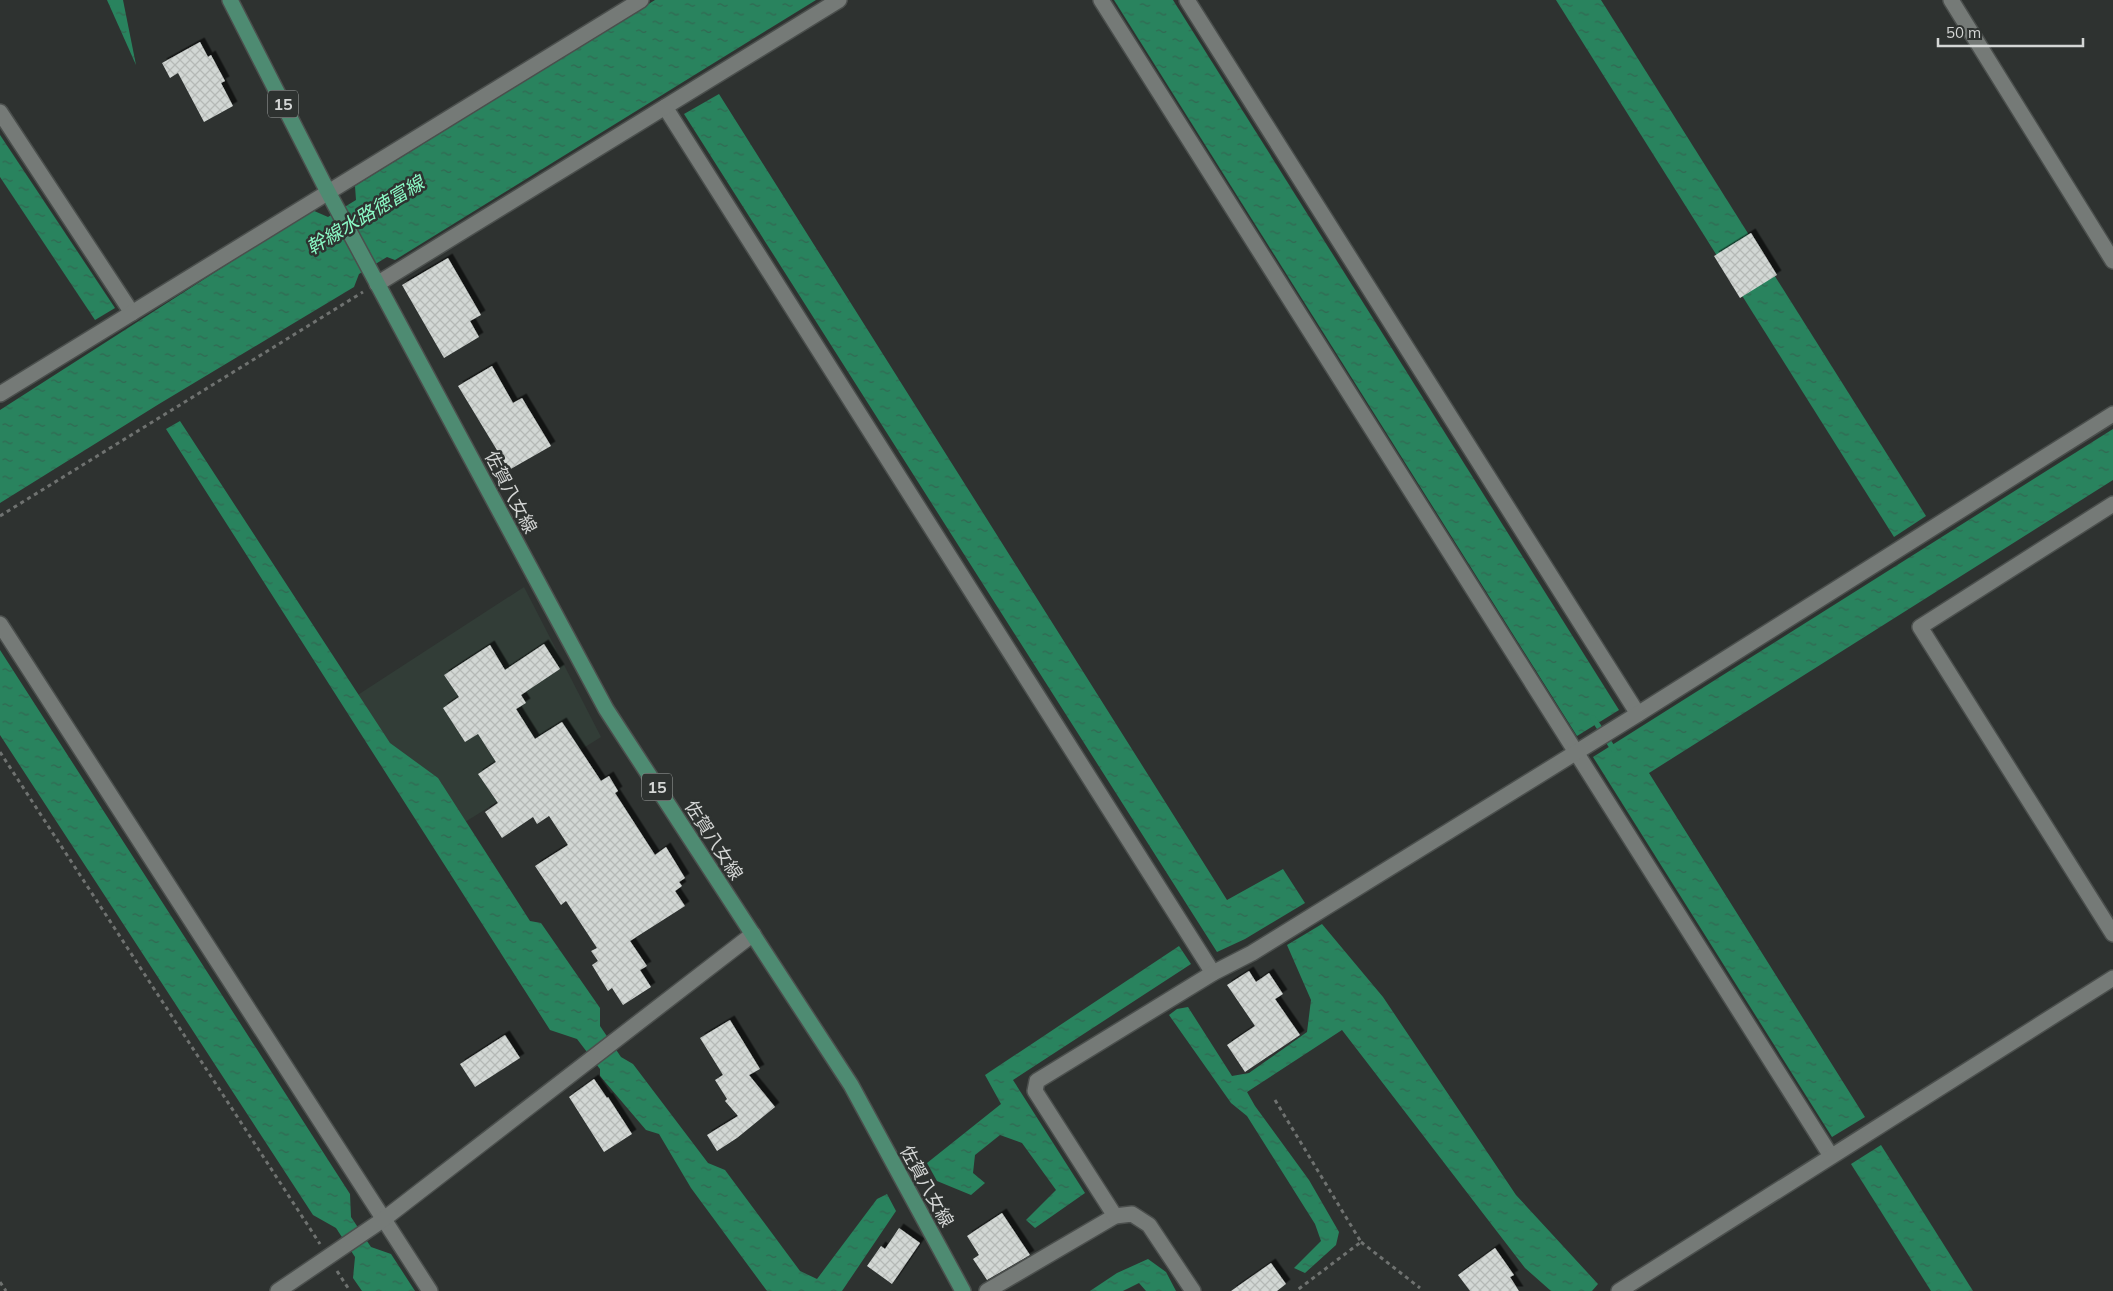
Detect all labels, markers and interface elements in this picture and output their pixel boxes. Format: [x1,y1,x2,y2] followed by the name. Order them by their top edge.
[1938,15,2083,47] scale bar
[1946,23,1981,42] text: 50 m
[268,90,298,118] road number: 15
[302,169,430,260] water label: 幹線水路徳富線
[480,447,542,537] street label: 佐賀八女線
[642,774,672,800] road number: 15
[680,796,748,884] street label: 佐賀八女線
[895,1141,959,1231] street label: 佐賀八女線

